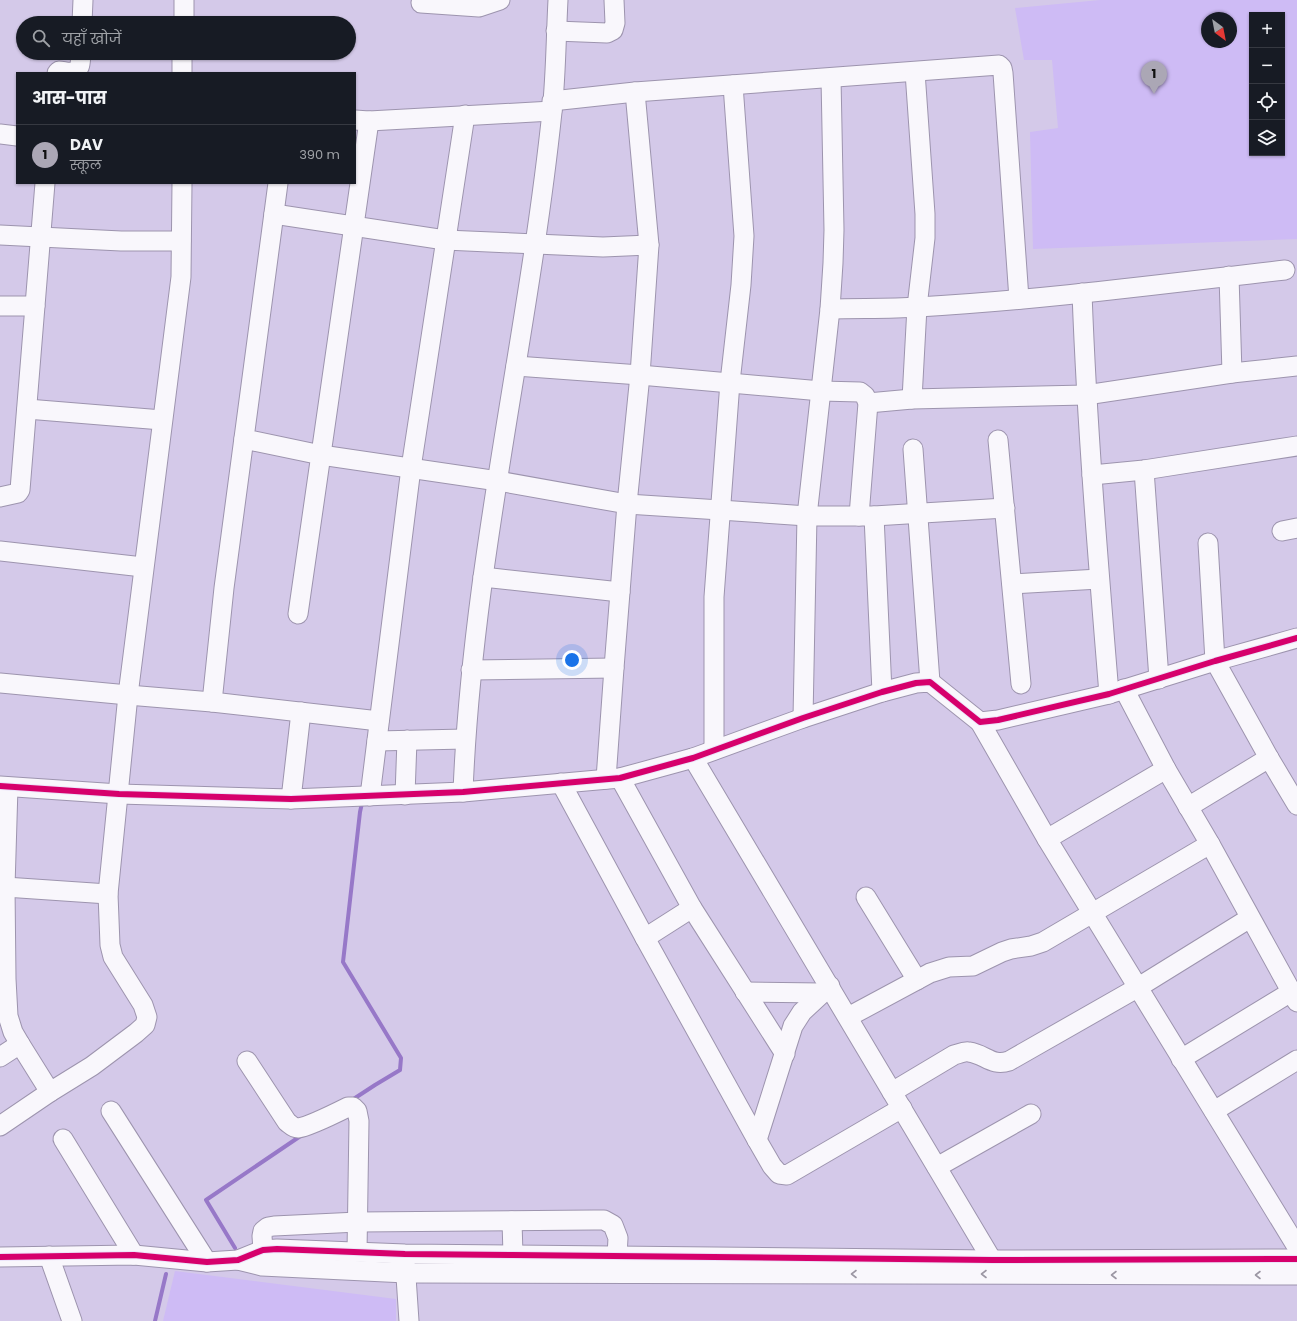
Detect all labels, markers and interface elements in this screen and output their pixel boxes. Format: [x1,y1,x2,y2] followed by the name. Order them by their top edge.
[1201,12,1237,48] north arrow
[1249,12,1285,156] map controls
[1249,12,1285,48] button: +
[16,16,356,60] search box
[30,27,52,49] icon: search
[62,28,121,49] text: यहाँ खोजें
[1249,48,1285,84] button: −
[1141,61,1167,94] pin: 1
[1249,84,1285,120] button: locate
[32,86,107,110] text: आस-पास
[1249,120,1285,156] button: layers
[70,134,103,155] text: DAV
[43,145,47,164] text: 1
[299,145,340,164] text: 390 m
[70,156,102,175] text: स्कूल
[562,650,582,670] your location
[851,1270,857,1278] one-way arrow
[981,1270,987,1278] one-way arrow
[1111,1271,1117,1279] one-way arrow
[1255,1271,1261,1279] one-way arrow

